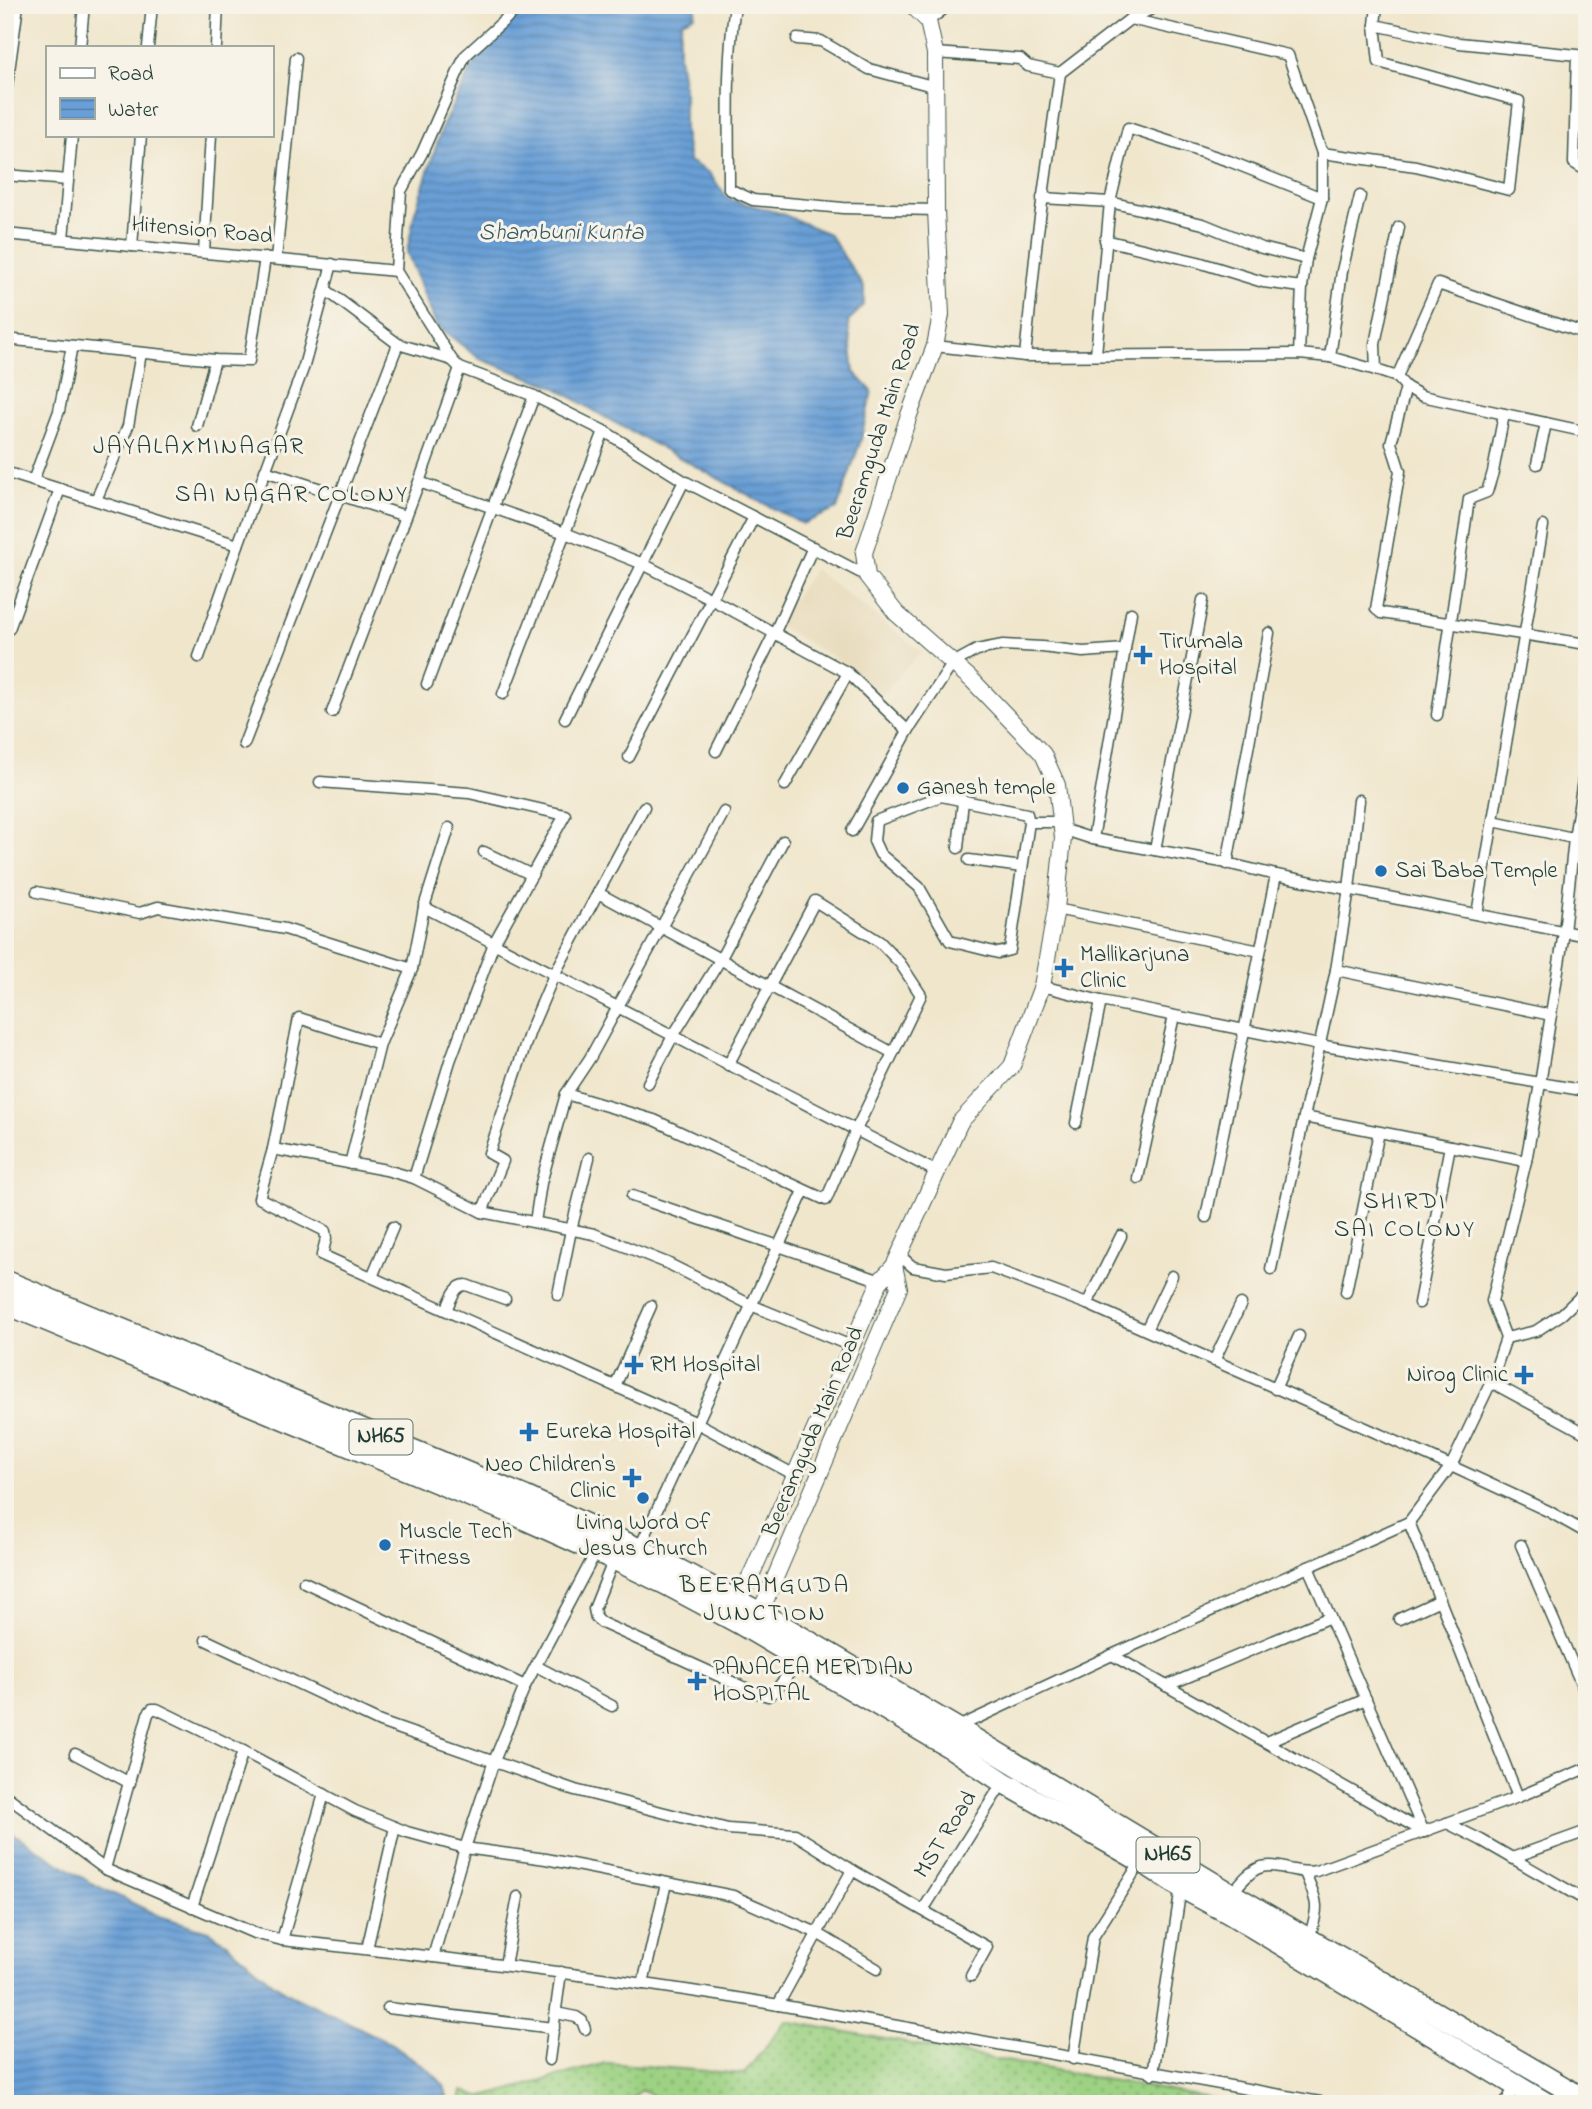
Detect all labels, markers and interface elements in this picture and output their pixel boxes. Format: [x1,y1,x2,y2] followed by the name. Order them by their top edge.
[46,46,273,136] legend
[108,60,154,90] text: Road
[108,96,159,126] text: Water
[130,208,274,254] street label: Hitension Road
[478,216,645,251] water label: Shambuni Kunta
[829,320,932,546] street label: Beeramguda Main Road
[93,430,305,465] district label: JAYALAXMINAGAR
[175,478,409,513] district label: SAI NAGAR COLONY
[1159,626,1243,685] place label: Tirumala Hospital
[1133,645,1153,665] marker: Tirumala Hospital
[917,772,1056,805] place label: Ganesh temple
[895,780,911,796] marker: Ganesh temple
[1395,855,1558,888] place label: Sai Baba Temple
[1373,863,1389,879] marker: Sai Baba Temple
[1080,939,1189,998] place label: Mallikarjuna Clinic
[1054,958,1074,978] marker: Mallikarjuna Clinic
[1334,1185,1476,1248] district label: SHIRDI SAI COLONY
[754,1322,874,1544] street label: Beeramguda Main Road
[650,1349,760,1382] place label: RM Hospital
[624,1355,644,1375] marker: RM Hospital
[1407,1359,1509,1393] place label: Nirog Clinic
[1514,1365,1534,1385] marker: Nirog Clinic
[545,1416,695,1449] place label: Eureka Hospital
[350,1420,412,1454] road number: NH65
[519,1422,539,1442] marker: Eureka Hospital
[485,1449,617,1508] place label: Neo Children's Clinic
[622,1468,642,1488] marker: Neo Children's Clinic
[635,1490,651,1506] marker: Living Word Of Jesus Church
[576,1507,711,1566] place label: Living Word Of Jesus Church
[398,1516,513,1575] place label: Muscle Tech Fitness
[377,1537,393,1553] marker: Muscle Tech Fitness
[679,1569,850,1632] district label: BEERAMGUDA JUNCTION
[713,1652,913,1711] place label: PANACEA MERIDIAN HOSPITAL
[687,1671,707,1691] marker: PANACEA MERIDIAN HOSPITAL
[906,1785,986,1885] street label: MST Road
[1136,1838,1200,1872] road number: NH65

